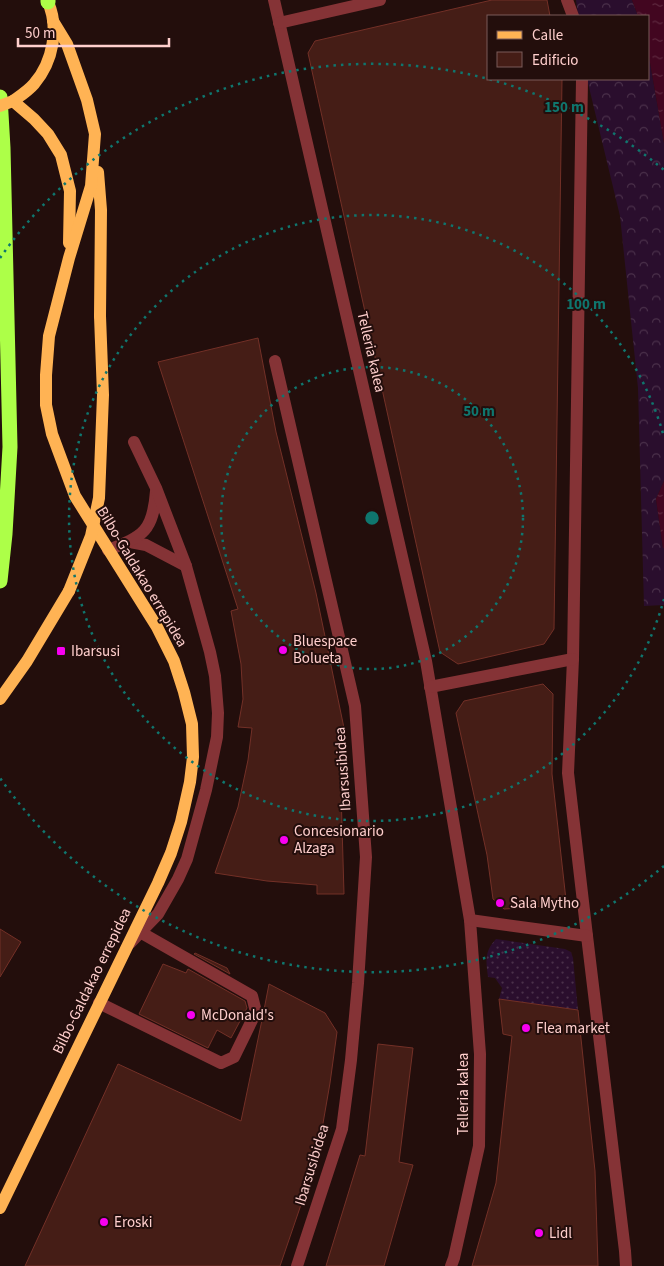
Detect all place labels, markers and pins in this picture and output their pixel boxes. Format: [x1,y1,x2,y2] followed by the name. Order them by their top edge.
[363,509,381,527] centre of rings
[293,631,357,669] place label: Bluespace Bolueta
[71,641,120,662] place label: Ibarsusi
[277,644,289,656] marker: Bluespace Bolueta
[55,645,67,657] marker: Ibarsusi
[294,821,384,859] place label: Concesionario Alzaga
[278,834,290,846] marker: Concesionario Alzaga
[510,893,579,914] place label: Sala Mytho
[494,897,506,909] marker: Sala Mytho
[201,1005,274,1026] place label: McDonald's
[185,1009,197,1021] marker: McDonald's
[536,1018,610,1039] place label: Flea market
[520,1022,532,1034] marker: Flea market
[114,1212,152,1233] place label: Eroski
[98,1216,110,1228] marker: Eroski
[549,1223,572,1244] place label: Lidl
[533,1227,545,1239] marker: Lidl

